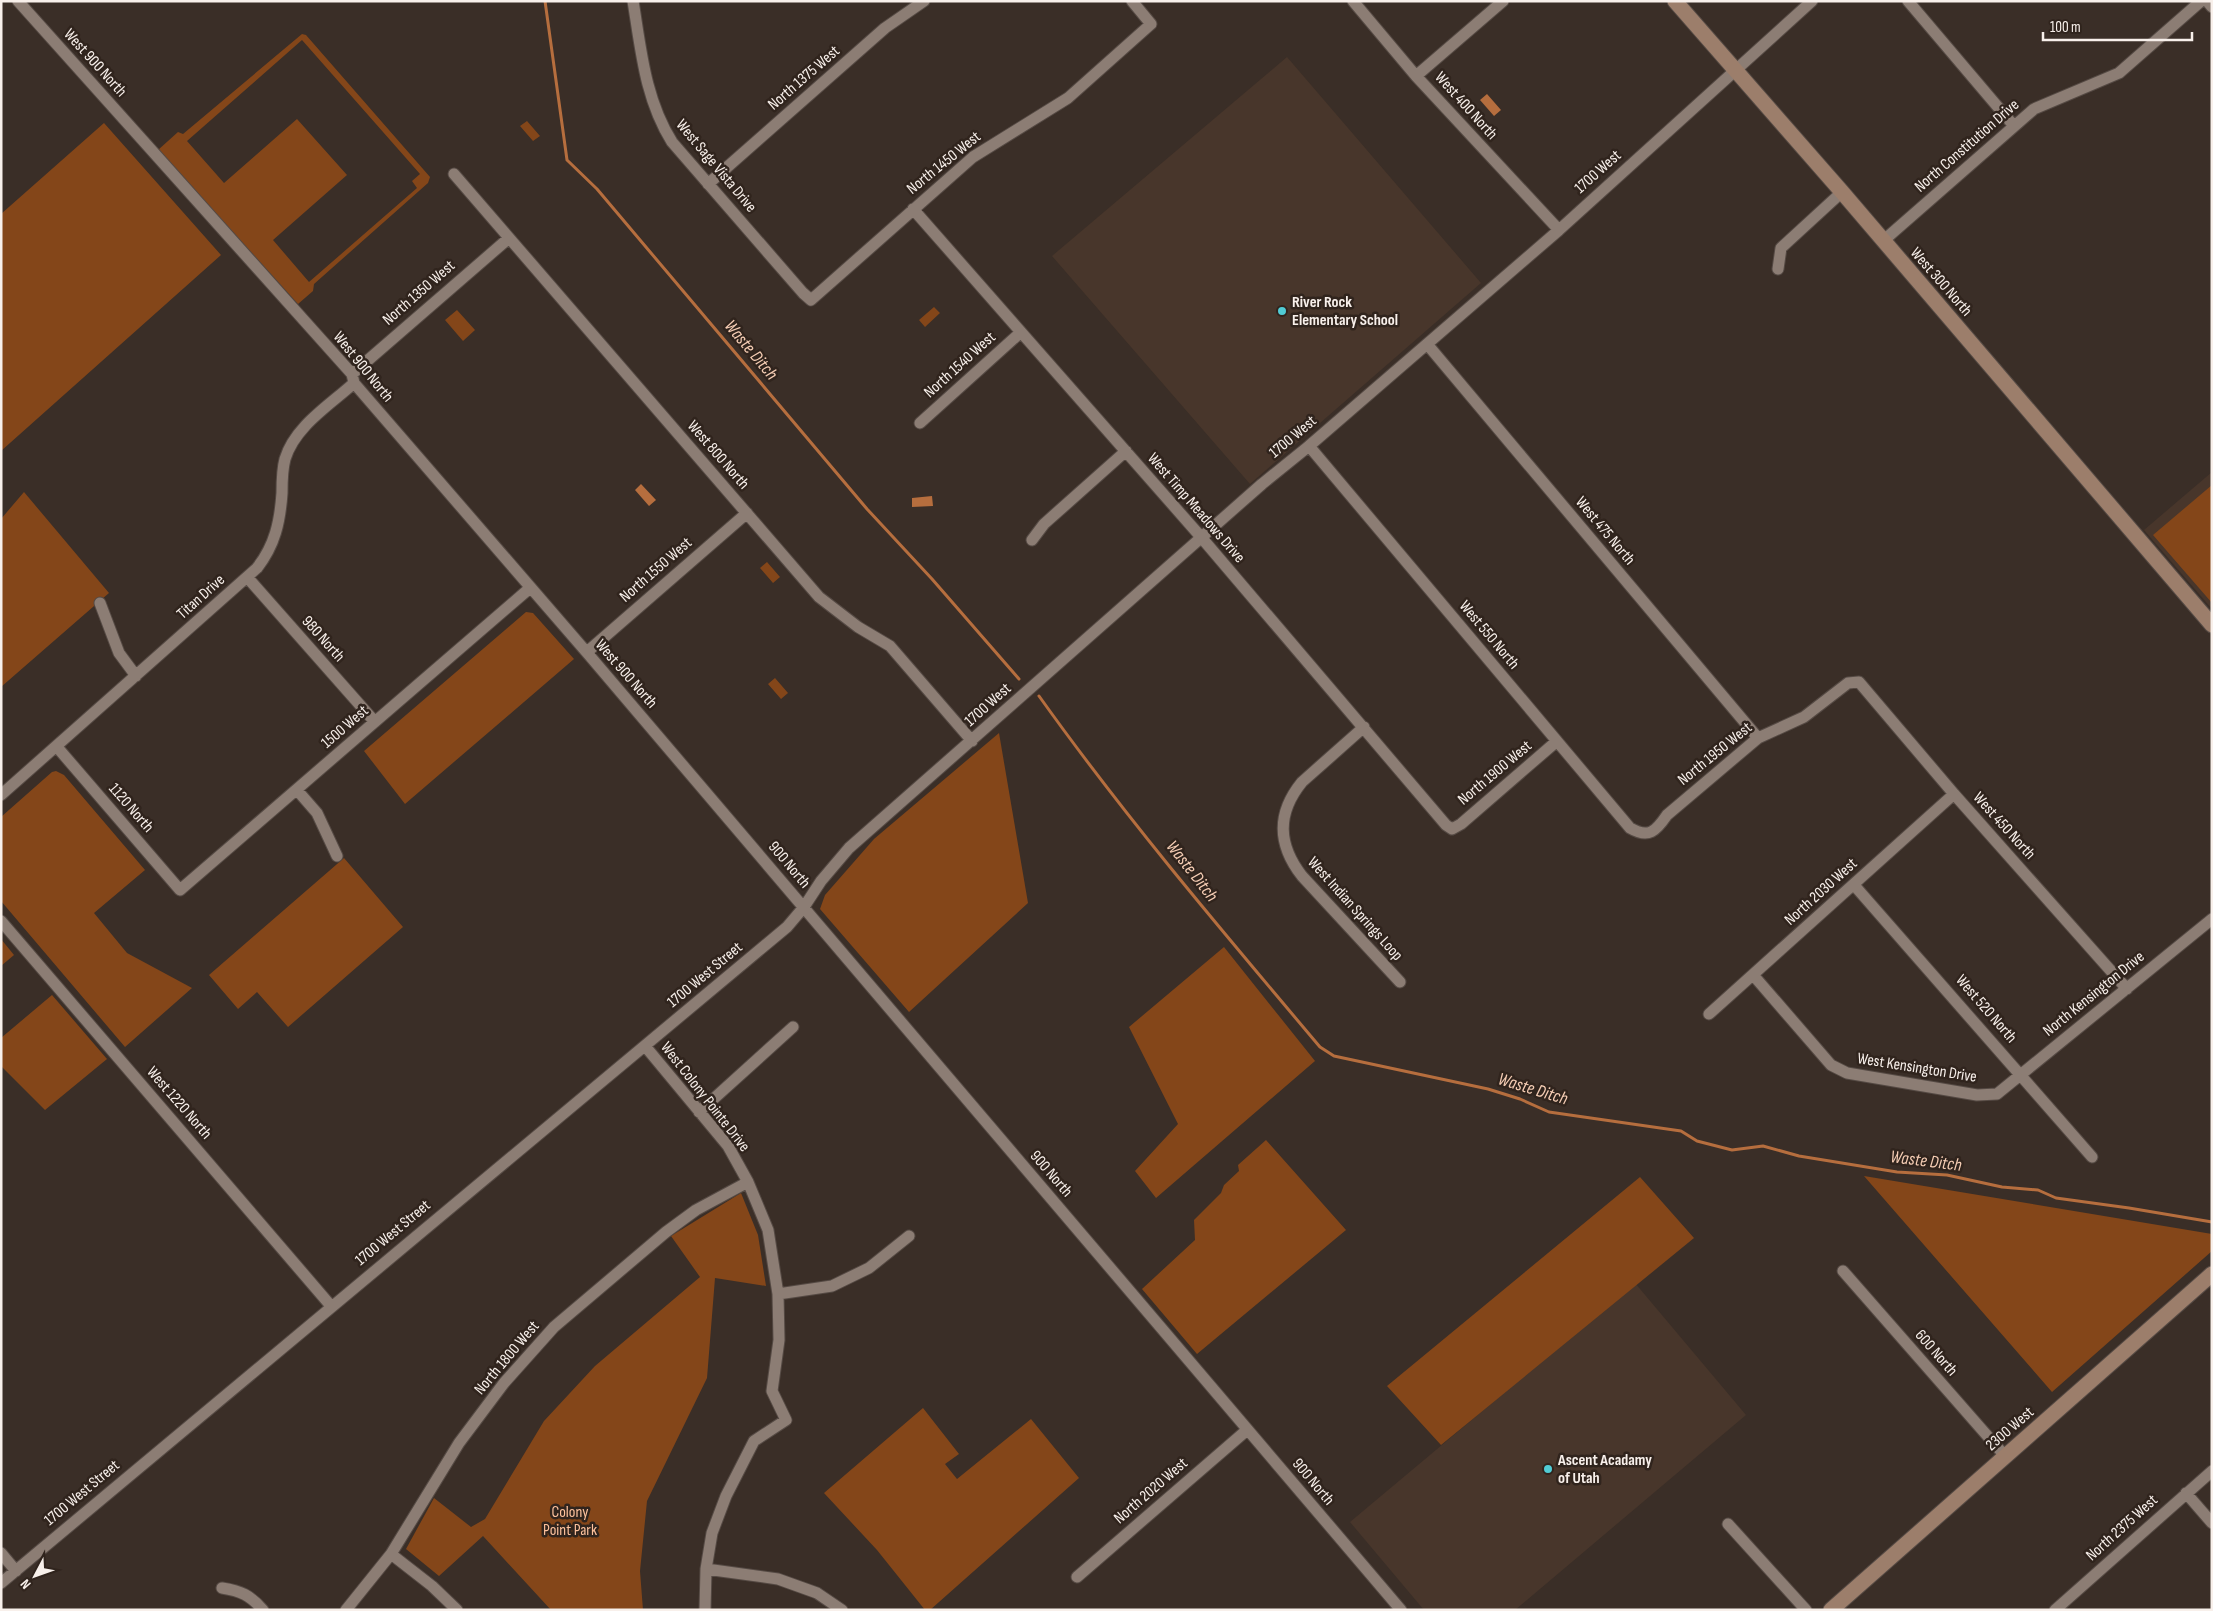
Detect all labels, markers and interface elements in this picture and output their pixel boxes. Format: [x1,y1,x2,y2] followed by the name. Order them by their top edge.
[2043,10,2192,42] scale bar
[2050,18,2081,37] text: 100 m
[60,25,130,101] street label: West 900 North
[764,42,844,114] street label: North 1375 West
[1431,68,1501,144] street label: West 400 North
[1911,96,2023,196] street label: North Constitution Drive
[672,116,760,216] street label: West Sage Vista Drive
[903,127,985,199] street label: North 1450 West
[1571,146,1625,198] street label: 1700 West
[1906,244,1976,320] street label: West 300 North
[379,256,459,330] street label: North 1350 West
[1292,293,1398,330] place label: River Rock Elementary School
[1276,305,1288,317] marker: River Rock Elementary School
[720,316,782,385] water label: Waste Ditch
[329,328,397,406] street label: West 900 North
[920,328,1000,402] street label: North 1540 West
[1265,412,1321,462] street label: 1700 West
[683,417,753,493] street label: West 800 North
[1143,449,1249,567] street label: West Timp Meadows Drive
[1571,493,1639,569] street label: West 475 North
[616,534,696,606] street label: North 1550 West
[173,571,229,623] street label: Titan Drive
[1455,597,1523,673] street label: West 550 North
[298,612,348,666] street label: 980 North
[591,636,661,712] street label: West 900 North
[961,679,1015,731] street label: 1700 West
[318,701,372,753] street label: 1500 West
[1674,718,1756,790] street label: North 1950 West
[1454,737,1536,809] street label: North 1900 West
[104,780,158,836] street label: 1120 North
[1969,788,2039,864] street label: West 450 North
[1162,836,1223,906] water label: Waste Ditch
[764,838,814,892] street label: 900 North
[1303,853,1407,965] street label: West Indian Springs Loop
[1781,854,1861,930] street label: North 2030 West
[664,938,747,1012] street label: 1700 West Street
[2040,947,2148,1041] street label: North Kensington Drive
[1951,971,2021,1047] street label: West 520 North
[656,1038,754,1156] street label: West Colony Pointe Drive
[1856,1049,1978,1087] street label: West Kensington Drive
[142,1063,216,1143] street label: West 1220 North
[1496,1068,1571,1110] water label: Waste Ditch
[1889,1146,1963,1176] water label: Waste Ditch
[1026,1147,1076,1201] street label: 900 North
[352,1196,435,1270] street label: 1700 West Street
[471,1317,543,1399] street label: North 1800 West
[1911,1326,1961,1380] street label: 600 North
[1982,1403,2038,1455] street label: 2300 West
[1557,1451,1652,1488] place label: Ascent Acadamy of Utah
[1110,1454,1192,1528] street label: North 2020 West
[1288,1455,1338,1509] street label: 900 North
[41,1456,124,1530] street label: 1700 West Street
[1542,1463,1554,1475] marker: Ascent Acadamy of Utah
[2082,1491,2162,1565] street label: North 2375 West
[543,1503,597,1540] park label: Colony Point Park
[10,1551,60,1601] north arrow
[17,1576,34,1593] text: N

